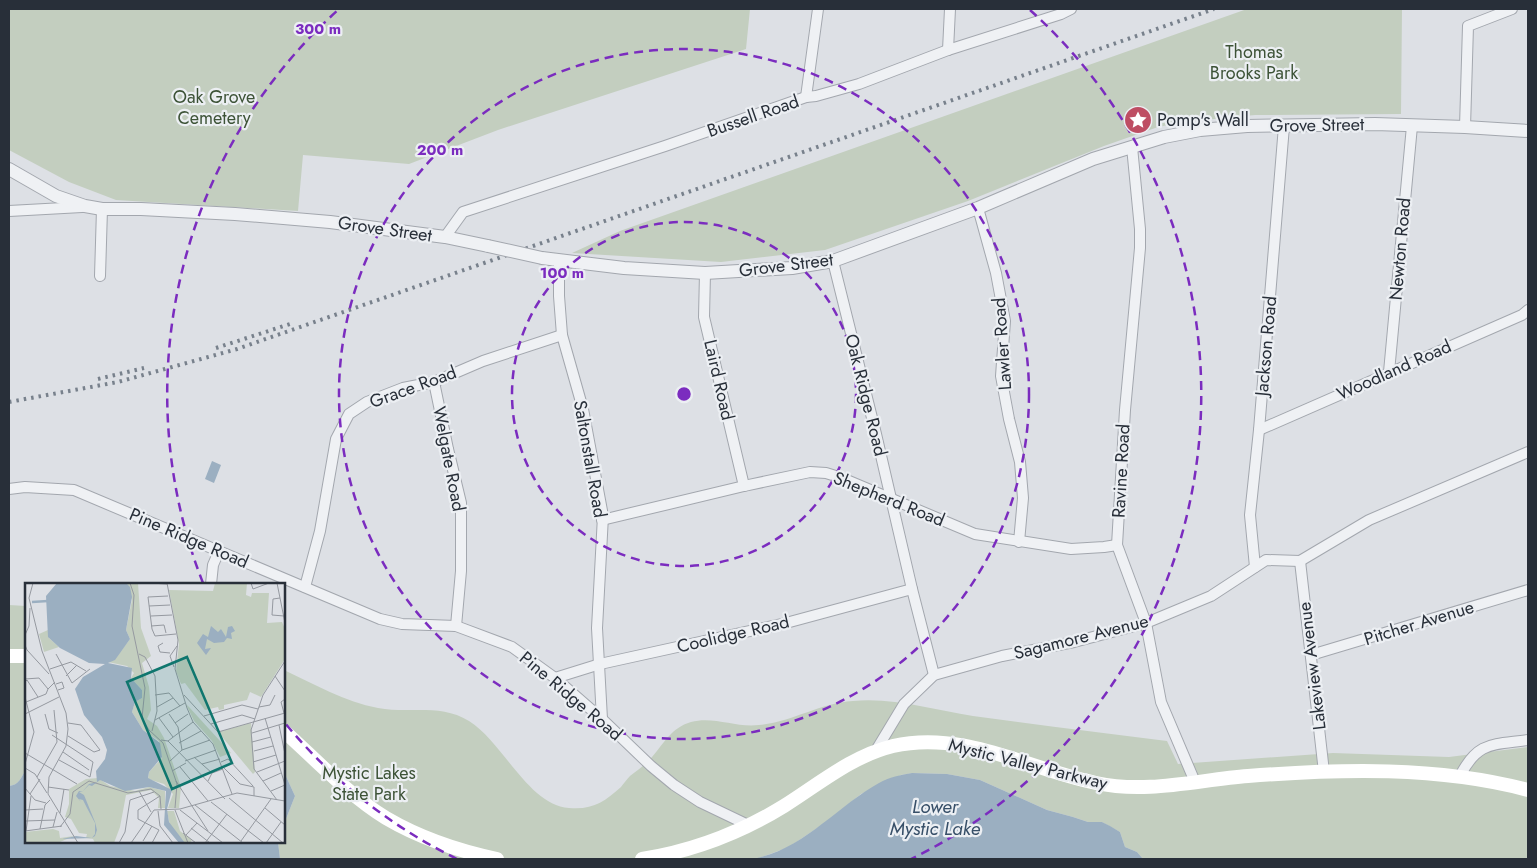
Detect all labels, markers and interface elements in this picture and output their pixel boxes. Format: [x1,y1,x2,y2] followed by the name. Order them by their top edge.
[295,18,341,40] text: 300 m
[1210,39,1298,86] park label: Thomas Brooks Park
[173,84,255,131] park label: Oak Grove Cemetery
[703,88,803,144] street label: Bussell Road
[1123,105,1153,135] place icon: Pomp's Wall
[1157,107,1249,133] place label: Pomp's Wall
[1269,111,1365,139] street label: Grove Street
[417,139,463,161] text: 200 m
[1383,197,1417,301] street label: Newton Road
[336,210,434,249] street label: Grove Street
[737,246,835,284] street label: Grove Street
[540,262,584,284] text: 100 m
[1249,295,1283,399] street label: Jackson Road
[986,297,1018,391] street label: Lawler Road
[838,331,894,459] street label: Oak Ridge Road
[1333,333,1455,407] street label: Woodland Road
[697,337,741,423] street label: Laird Road
[366,359,460,415] street label: Grace Road
[675,385,693,403] centre of rings
[567,398,613,520] street label: Saltonstall Road
[426,404,472,514] street label: Welgate Road
[1106,423,1136,519] street label: Ravine Road
[829,465,949,533] street label: Shepherd Road
[125,501,253,575] street label: Pine Ridge Road
[25,583,285,843] inset map
[1361,594,1477,652] street label: Pitcher Avenue
[1291,601,1333,731] street label: Lakeview Avenue
[674,608,792,660] street label: Coolidge Road
[1011,608,1151,666] street label: Sagamore Avenue
[514,645,628,747] street label: Pine Ridge Road
[946,732,1110,796] street label: Mystic Valley Parkway
[322,760,416,807] park label: Mystic Lakes State Park
[890,793,981,842] water label: Lower Mystic Lake

